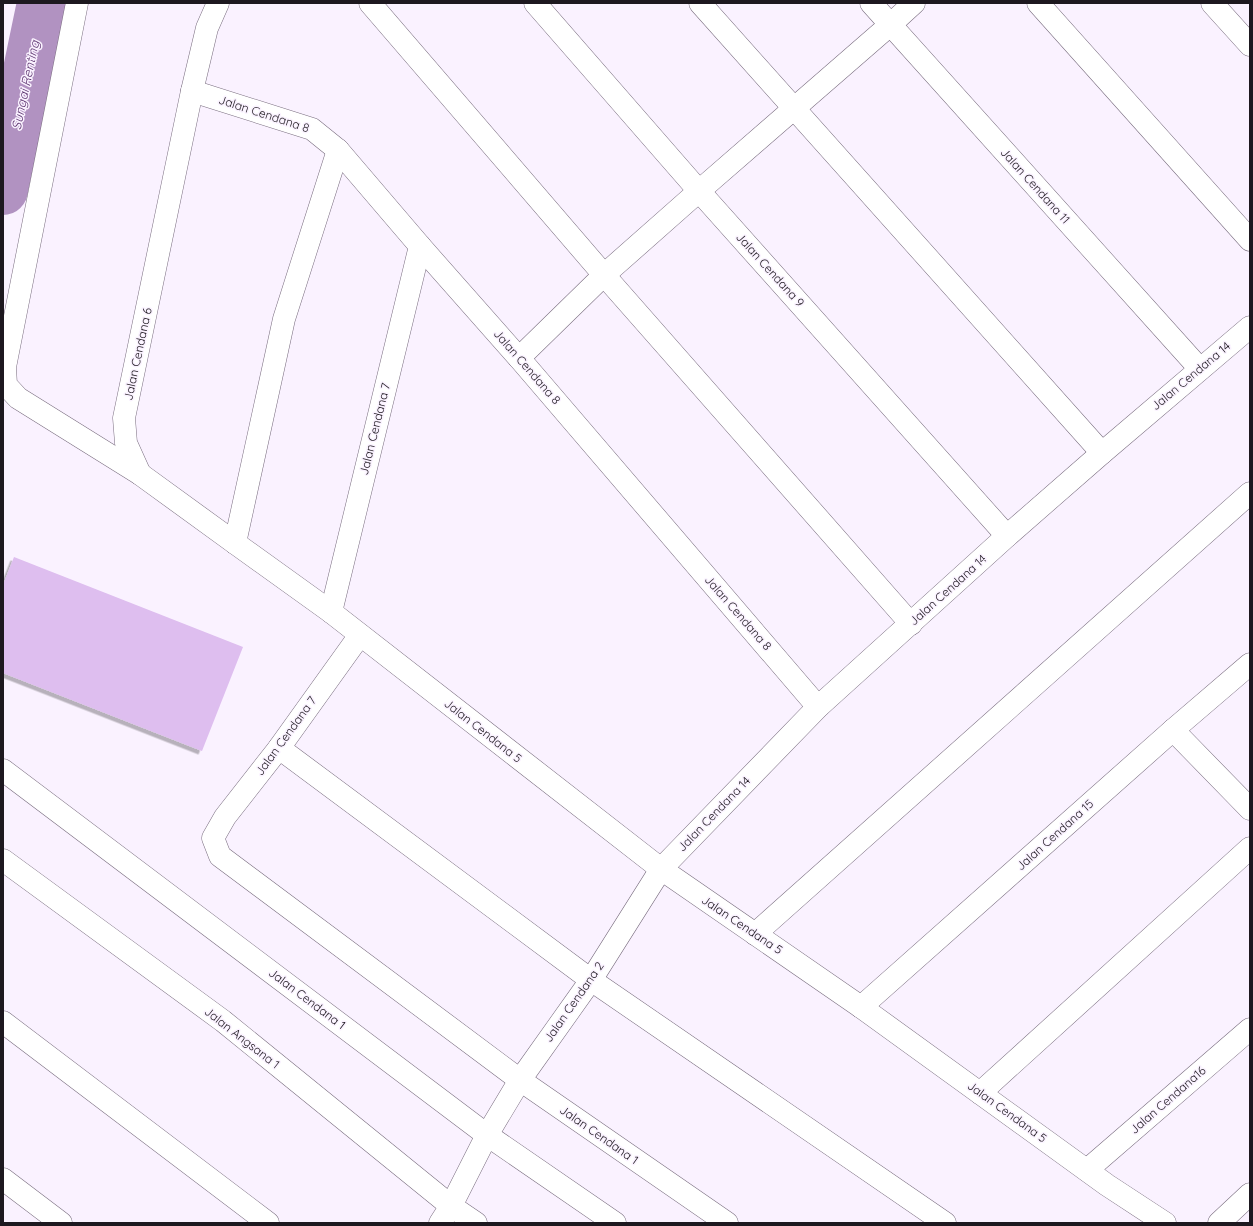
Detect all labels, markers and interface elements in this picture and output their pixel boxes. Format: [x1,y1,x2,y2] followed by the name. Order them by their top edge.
[8,38,42,131] water label: Sungai Renting
[217,92,311,135] street label: Jalan Cendana 8
[997,145,1073,227] street label: Jalan Cendana 11
[733,229,808,310] street label: Jalan Cendana 9
[120,306,155,402] street label: Jalan Cendana 6
[491,326,564,407] street label: Jalan Cendana 8
[1148,338,1233,413] street label: Jalan Cendana 14
[356,381,393,476] street label: Jalan Cendana 7
[906,551,989,628] street label: Jalan Cendana 14
[702,572,775,653] street label: Jalan Cendana 8
[252,693,319,778] street label: Jalan Cendana 7
[441,696,525,766] street label: Jalan Cendana 5
[674,773,753,854] street label: Jalan Cendana 14
[1013,796,1096,873] street label: Jalan Cendana 15
[699,892,786,957] street label: Jalan Cendana 5
[540,958,607,1045] street label: Jalan Cendana 2
[266,965,349,1032] street label: Jalan Cendana 1
[202,1004,283,1072] street label: Jalan Angsana 1
[1127,1062,1209,1137] street label: Jalan Cendana16
[965,1078,1050,1145] street label: Jalan Cendana 5
[557,1102,641,1167] street label: Jalan Cendana 1

